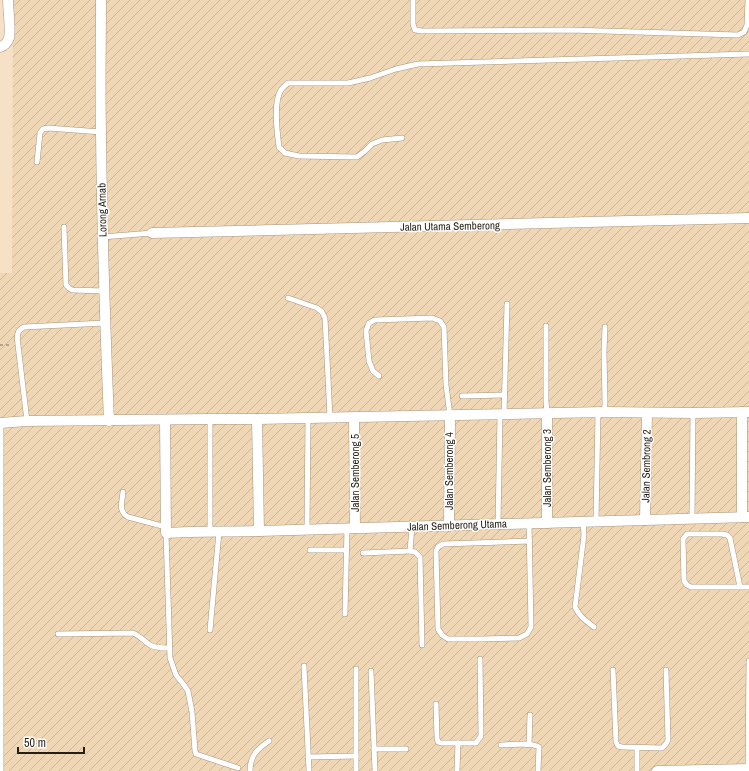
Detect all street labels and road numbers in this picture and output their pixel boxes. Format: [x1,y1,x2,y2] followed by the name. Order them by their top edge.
[95,183,109,237] street label: Lorong Arnab
[400,218,500,234] street label: Jalan Utama Semberong
[540,429,554,507] street label: Jalan Semberong 3
[638,429,654,503] street label: Jalan Sembrong 2
[442,432,456,510] street label: Jalan Semberong 4
[348,434,362,512] street label: Jalan Semberong 5
[407,516,507,534] street label: Jalan Semberong Utama

